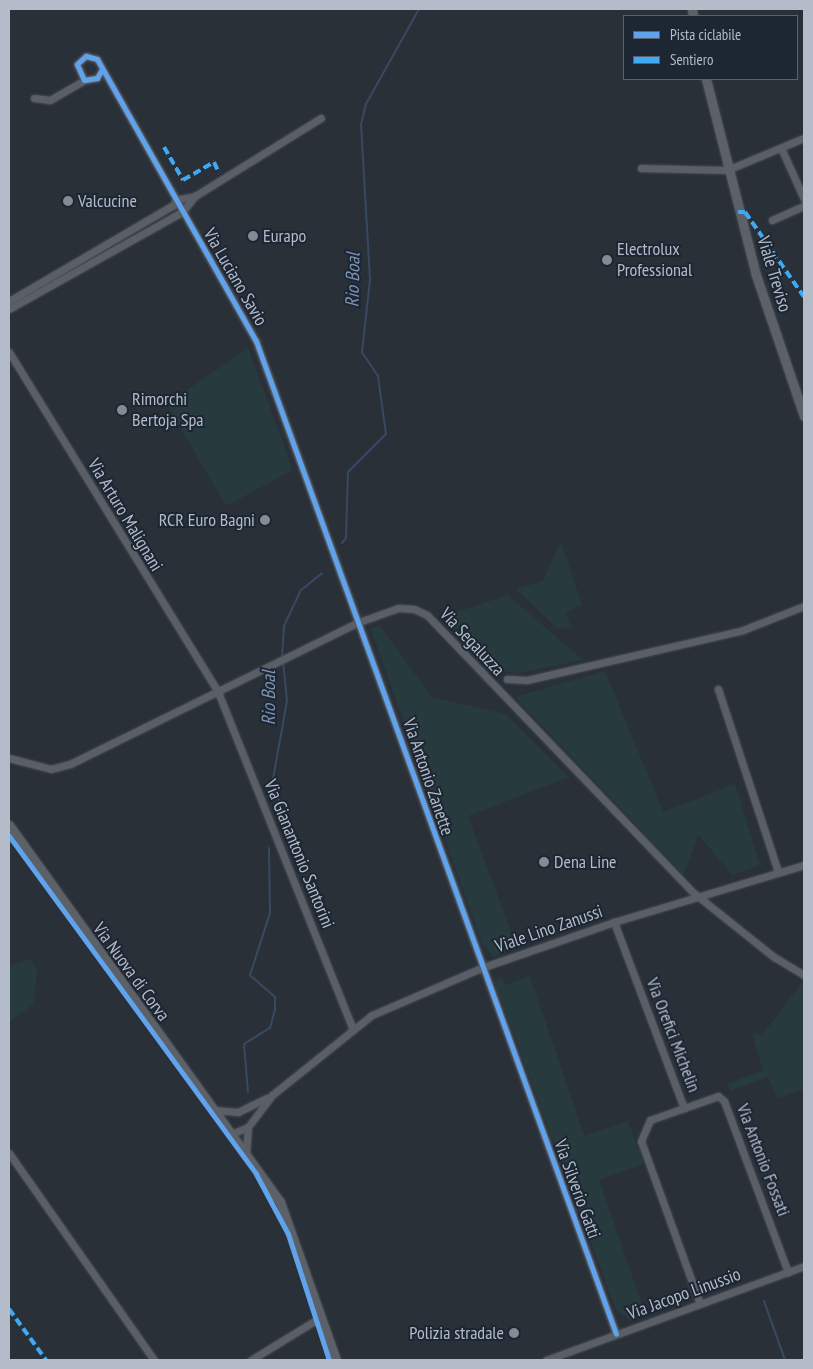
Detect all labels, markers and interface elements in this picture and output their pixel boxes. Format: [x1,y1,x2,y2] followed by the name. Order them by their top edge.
[623,15,798,80] legend
[670,25,741,44] text: Pista ciclabile
[670,50,713,69] text: Sentiero
[78,190,137,212] place label: Valcucine
[62,195,74,207] marker: Valcucine
[198,224,272,330] street label: Via Luciano Savio
[263,225,306,247] place label: Eurapo
[247,230,259,242] marker: Eurapo
[752,233,796,315] street label: Viale Treviso
[617,239,692,282] place label: Electrolux Professional
[341,252,365,308] water label: Rio Boal
[601,254,613,266] marker: Electrolux Professional
[132,389,203,432] place label: Rimorchi Bertoja Spa
[116,404,128,416] marker: Rimorchi Bertoja Spa
[83,455,167,575] street label: Via Arturo Malignani
[159,509,255,531] place label: RCR Euro Bagni
[259,514,271,526] marker: RCR Euro Bagni
[435,603,509,681] street label: Via Segaluzza
[258,671,280,725] water label: Rio Boal
[398,715,458,839] street label: Via Antonio Zanette
[259,777,339,931] street label: Via Gianantonio Santorini
[554,851,617,873] place label: Dena Line
[538,856,550,868] marker: Dena Line
[492,900,606,958] street label: Viale Lino Zanussi
[88,919,174,1025] street label: Via Nuova di Corva
[641,975,705,1095] street label: Via Orefici Michelin
[732,1101,794,1219] street label: Via Antonio Fossati
[549,1137,605,1241] street label: Via Silverio Gatti
[624,1263,744,1325] street label: Via Jacopo Linussio
[409,1322,504,1344] place label: Polizia stradale
[508,1327,520,1339] marker: Polizia stradale

